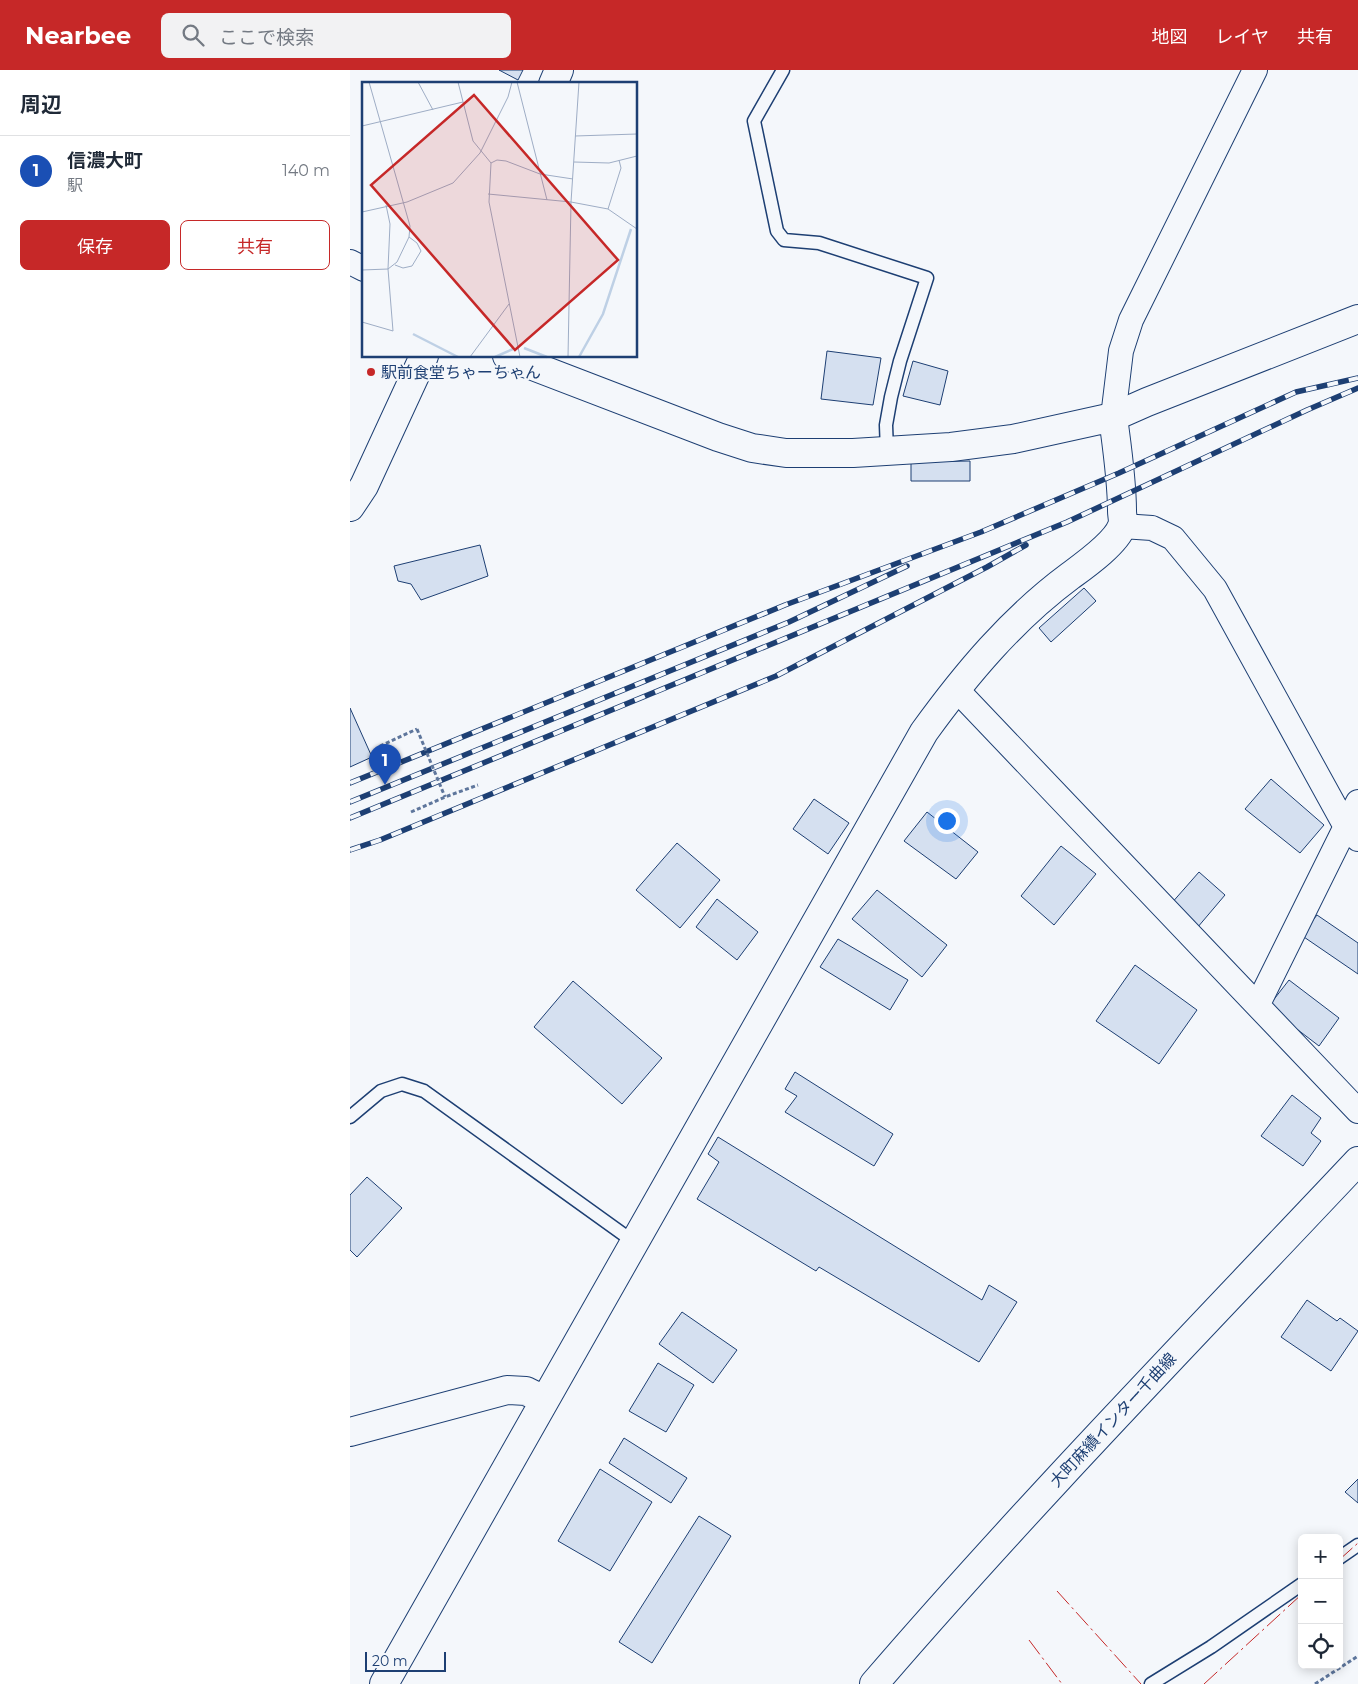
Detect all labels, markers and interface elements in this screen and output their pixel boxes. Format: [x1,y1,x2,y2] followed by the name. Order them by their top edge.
[161,13,511,58] search box
[25,21,131,50] text: Nearbee
[179,21,207,49] icon: search
[219,26,314,49] text: ここで検索
[1152,26,1188,48] text: 地図
[1216,26,1269,48] text: レイヤ
[1297,26,1333,48] text: 共有
[362,82,638,358] inset map
[20,92,62,117] text: 周辺
[67,149,143,172] text: 信濃大町
[33,161,39,180] text: 1
[282,161,330,180] text: 140 m
[67,176,83,195] text: 駅
[20,220,170,270] button: 保存
[180,220,330,270] button: 共有
[381,363,541,382] place label: 駅前食堂ちゃーちゃん
[365,366,377,378] marker: 駅前食堂ちゃーちゃん
[369,744,401,785] pin: 1
[934,808,960,834] your location
[1046,1349,1180,1491] street label: 大町麻績インター千曲線
[1298,1534,1343,1669] map controls
[1298,1534,1343,1579] button: +
[1298,1579,1343,1624] button: −
[1298,1624,1343,1669] button: locate
[365,1649,446,1672] scale bar
[372,1652,408,1670] text: 20 m

